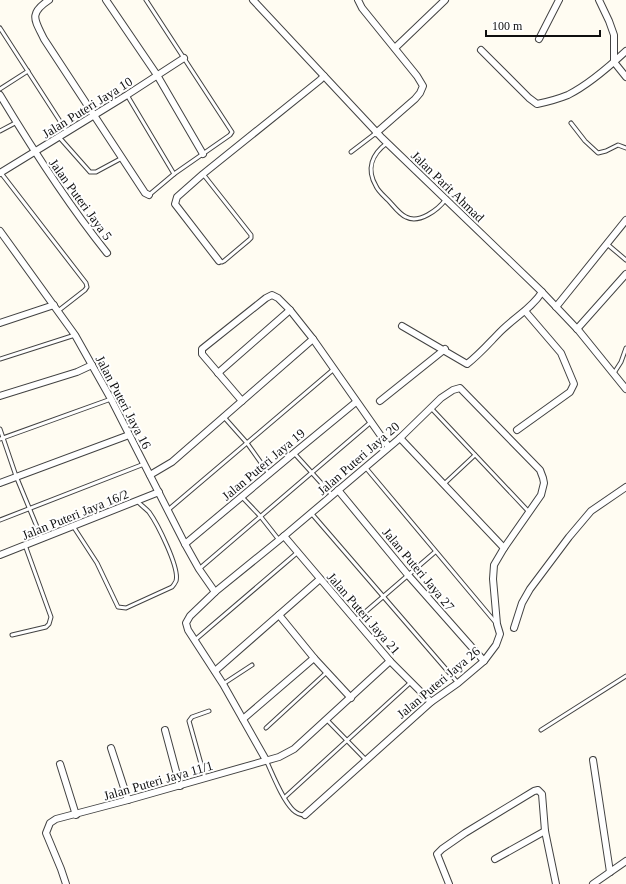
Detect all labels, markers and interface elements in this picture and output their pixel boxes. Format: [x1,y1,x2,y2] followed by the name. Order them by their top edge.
[486,12,600,38] scale bar
[492,19,523,33] text: 100 m
[39,74,135,141] street label: Jalan Puteri Jaya 10
[408,148,488,225] street label: Jalan Parit Ahmad
[46,156,115,243] street label: Jalan Puteri Jaya 5
[93,353,155,452] street label: Jalan Puteri Jaya 16
[314,419,402,498] street label: Jalan Puteri Jaya 20
[219,425,308,503] street label: Jalan Puteri Jaya 19
[20,486,131,543] street label: Jalan Puteri Jaya 16/2
[380,525,458,614] street label: Jalan Puteri Jaya 27
[324,569,403,657] street label: Jalan Puteri Jaya 21
[394,643,483,721] street label: Jalan Puteri Jaya 26
[102,758,215,803] street label: Jalan Puteri Jaya 11/1

